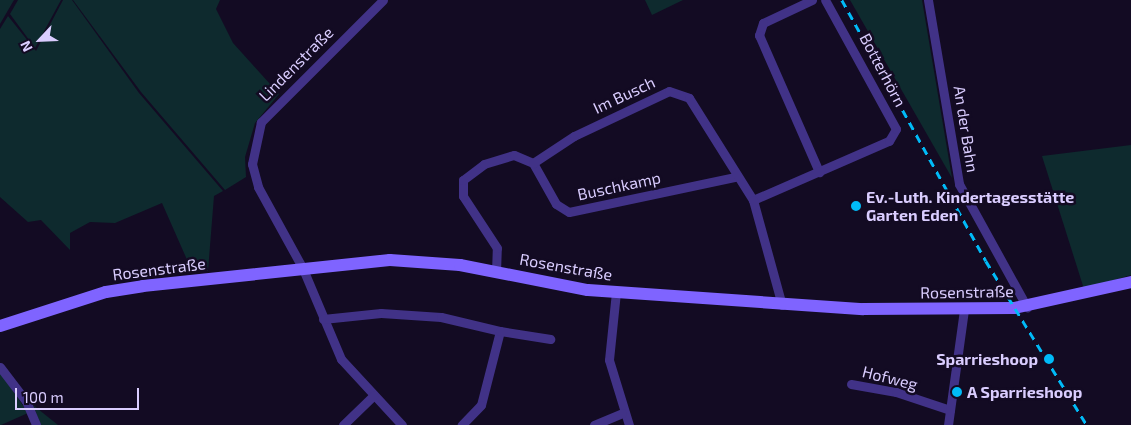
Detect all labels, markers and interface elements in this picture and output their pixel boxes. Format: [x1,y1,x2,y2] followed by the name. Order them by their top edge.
[15,15,65,65] north arrow
[255,23,337,105] street label: Lindenstraße
[856,30,910,110] street label: Botterhörn
[16,38,36,55] text: N
[590,72,658,118] street label: Im Busch
[950,84,982,174] street label: An der Bahn
[576,168,662,204] street label: Buschkamp
[866,187,1074,225] place label: Ev.-Luth. Kindertagesstätte Garten Eden
[850,200,862,212] marker: Ev.-Luth. Kindertagesstätte Garten Eden
[518,249,614,285] street label: Rosenstraße
[111,254,207,284] street label: Rosenstraße
[920,282,1014,302] street label: Rosenstraße
[936,349,1038,369] place label: Sparrieshoop
[1042,352,1056,366] marker: Sparrieshoop
[860,362,920,394] street label: Hofweg
[18,378,141,410] scale bar
[967,382,1083,402] place label: A Sparrieshoop
[951,386,963,398] marker: A Sparrieshoop
[23,388,64,406] text: 100 m

